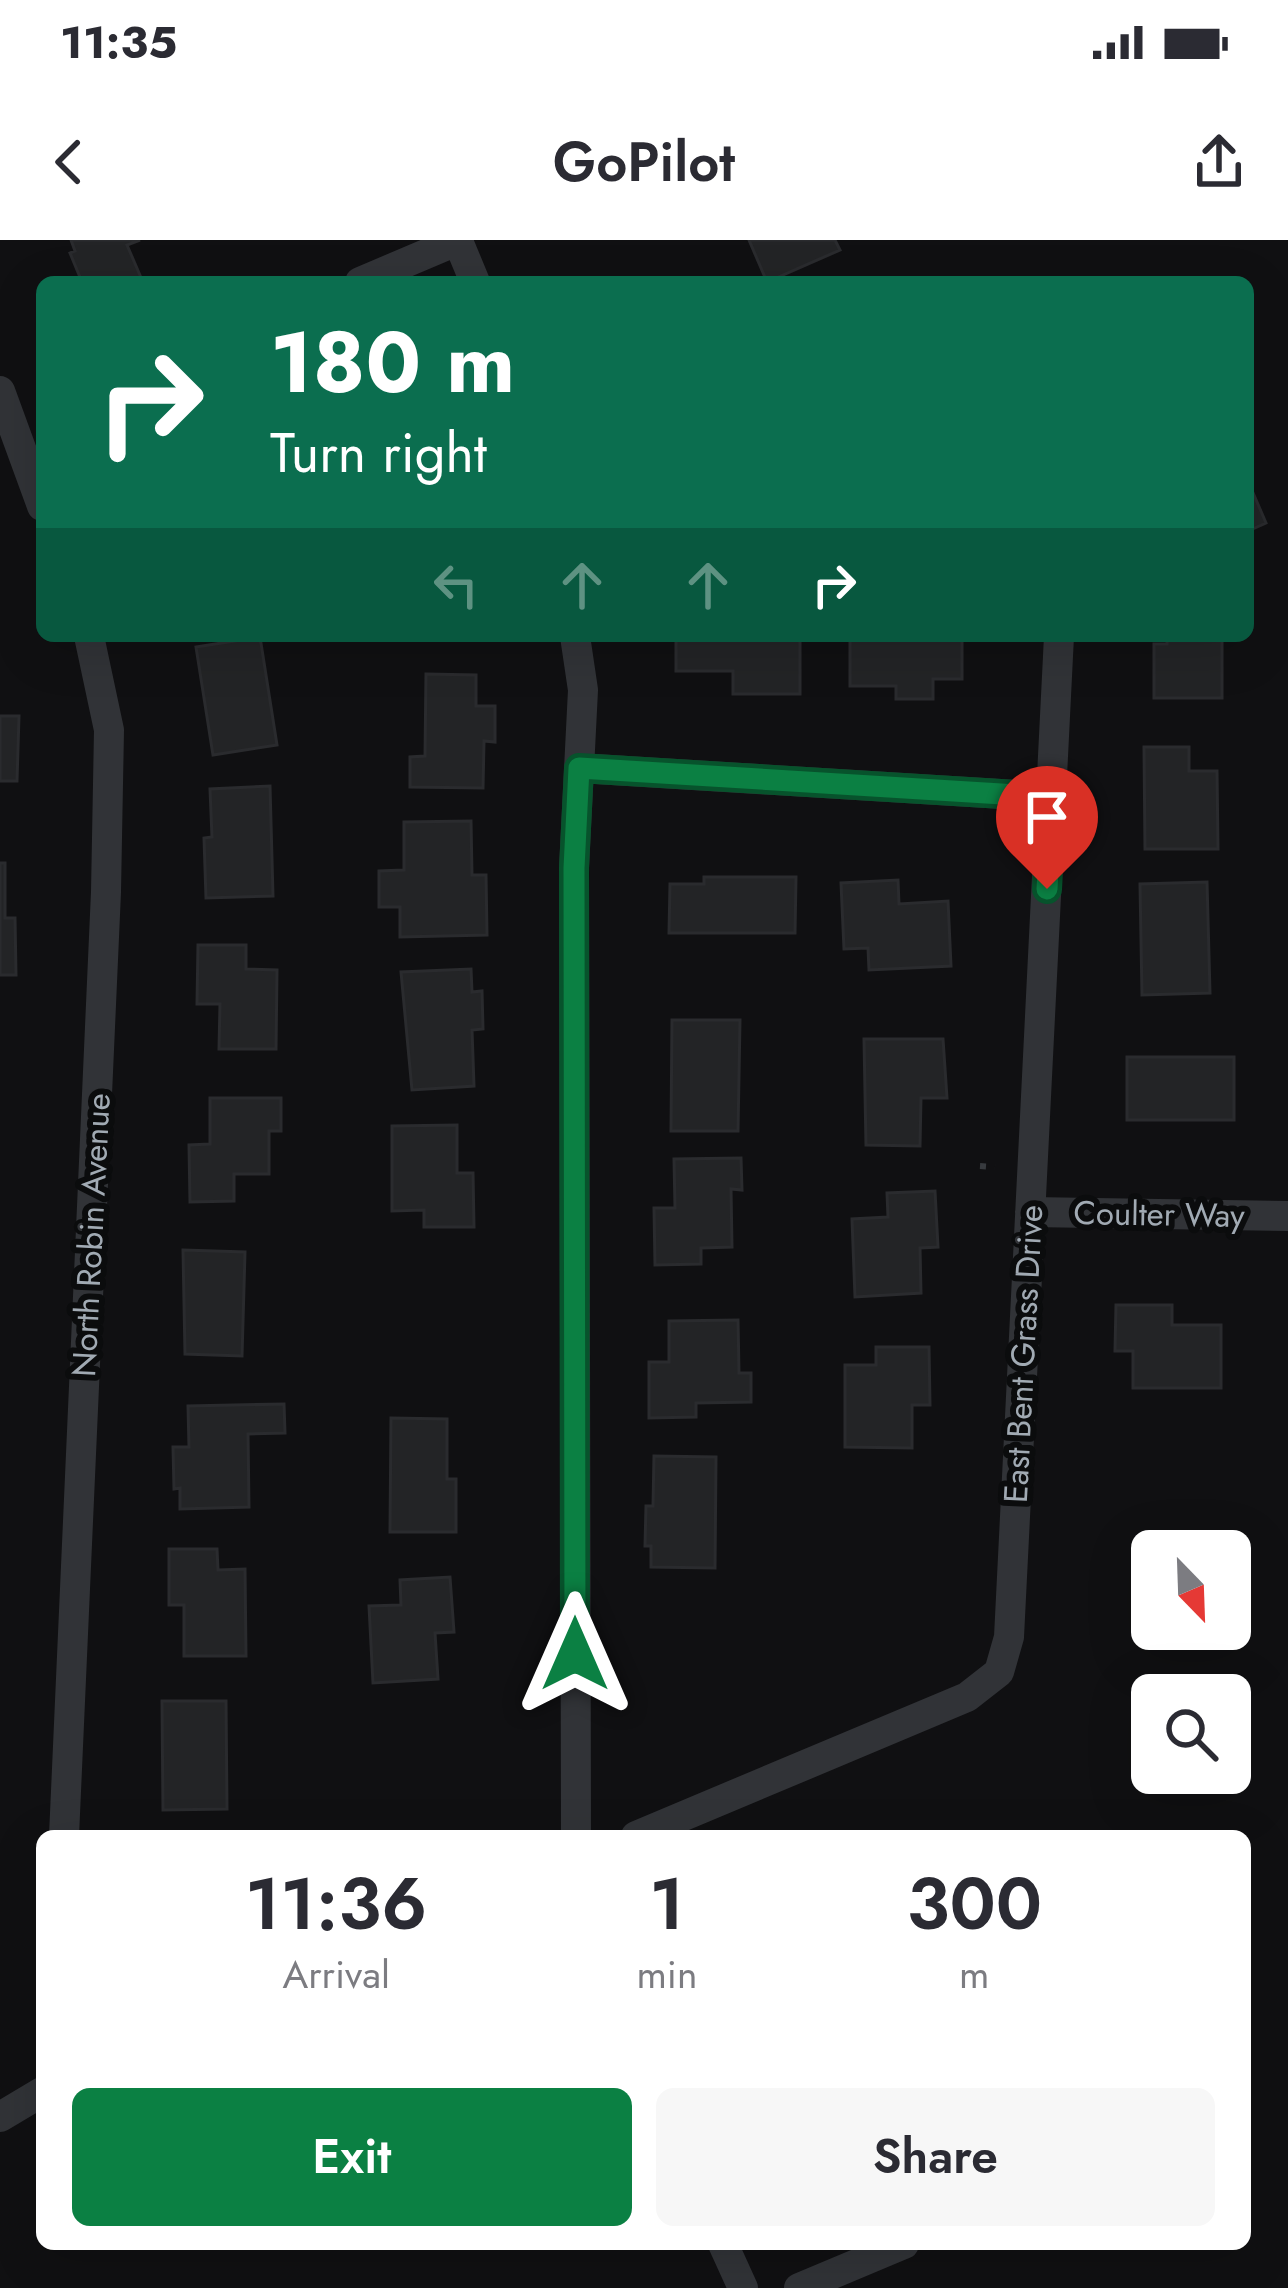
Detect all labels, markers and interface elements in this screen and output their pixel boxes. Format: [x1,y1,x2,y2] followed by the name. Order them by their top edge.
[60,10,177,75] text: 11:35
[553,123,735,201] text: GoPilot
[36,129,102,195] icon: back
[1186,129,1252,195] icon: share
[270,302,515,424] text: 180 m
[72,324,228,480] icon: right
[270,414,487,492] text: Turn right
[423,552,489,618] icon: left
[549,552,615,618] icon: ahead
[675,552,741,618] icon: ahead
[801,552,867,618] icon: right
[996,766,1098,889] pin
[1014,784,1080,850] icon: arrive
[60,1092,122,1378] street label: North Robin Avenue
[1073,1189,1246,1239] street label: Coulter Way
[992,1204,1054,1504] street label: East Bent Grass Drive
[1131,1530,1251,1650] north arrow
[1131,1530,1251,1794] map controls
[512,1591,638,1717] position arrow
[1131,1674,1251,1794] button: search
[245,1852,427,1956] text: 11:36
[649,1852,685,1956] text: 1
[906,1852,1042,1956] text: 300
[282,1946,390,2003] text: Arrival
[636,1946,697,2003] text: min
[959,1946,989,2003] text: m
[72,2088,632,2226] button: Exit
[656,2088,1215,2226] button: Share

